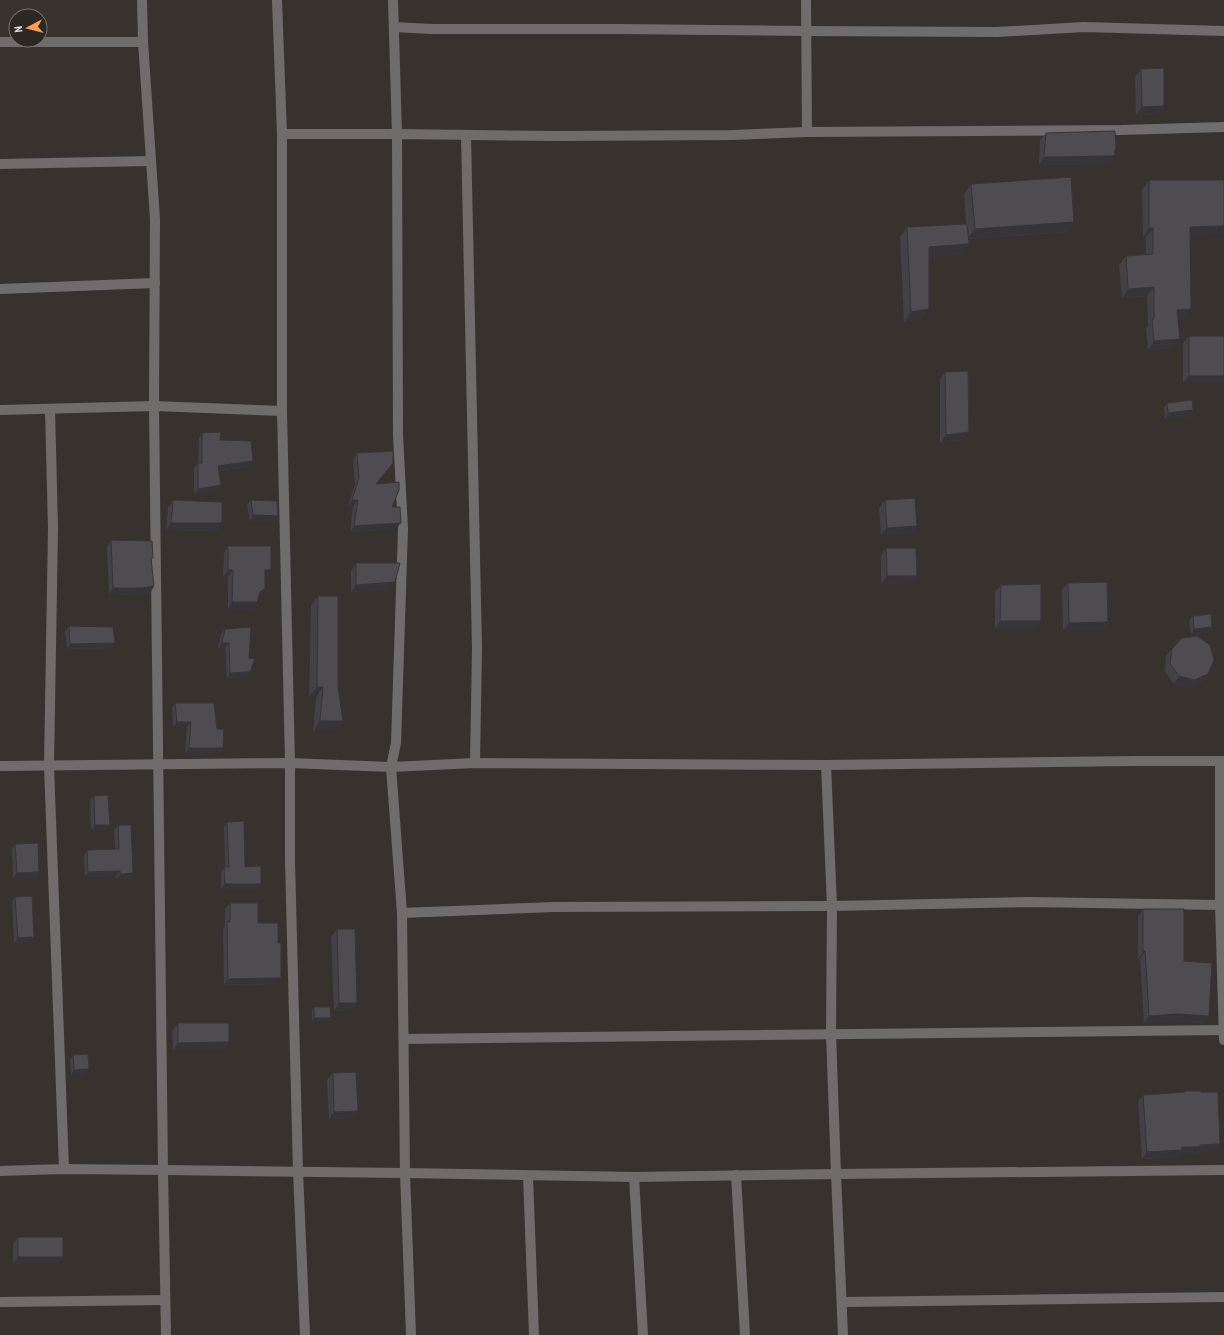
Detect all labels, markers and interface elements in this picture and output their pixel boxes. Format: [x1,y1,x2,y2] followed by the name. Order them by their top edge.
[8,8,48,48] north arrow
[11,25,25,33] text: N

